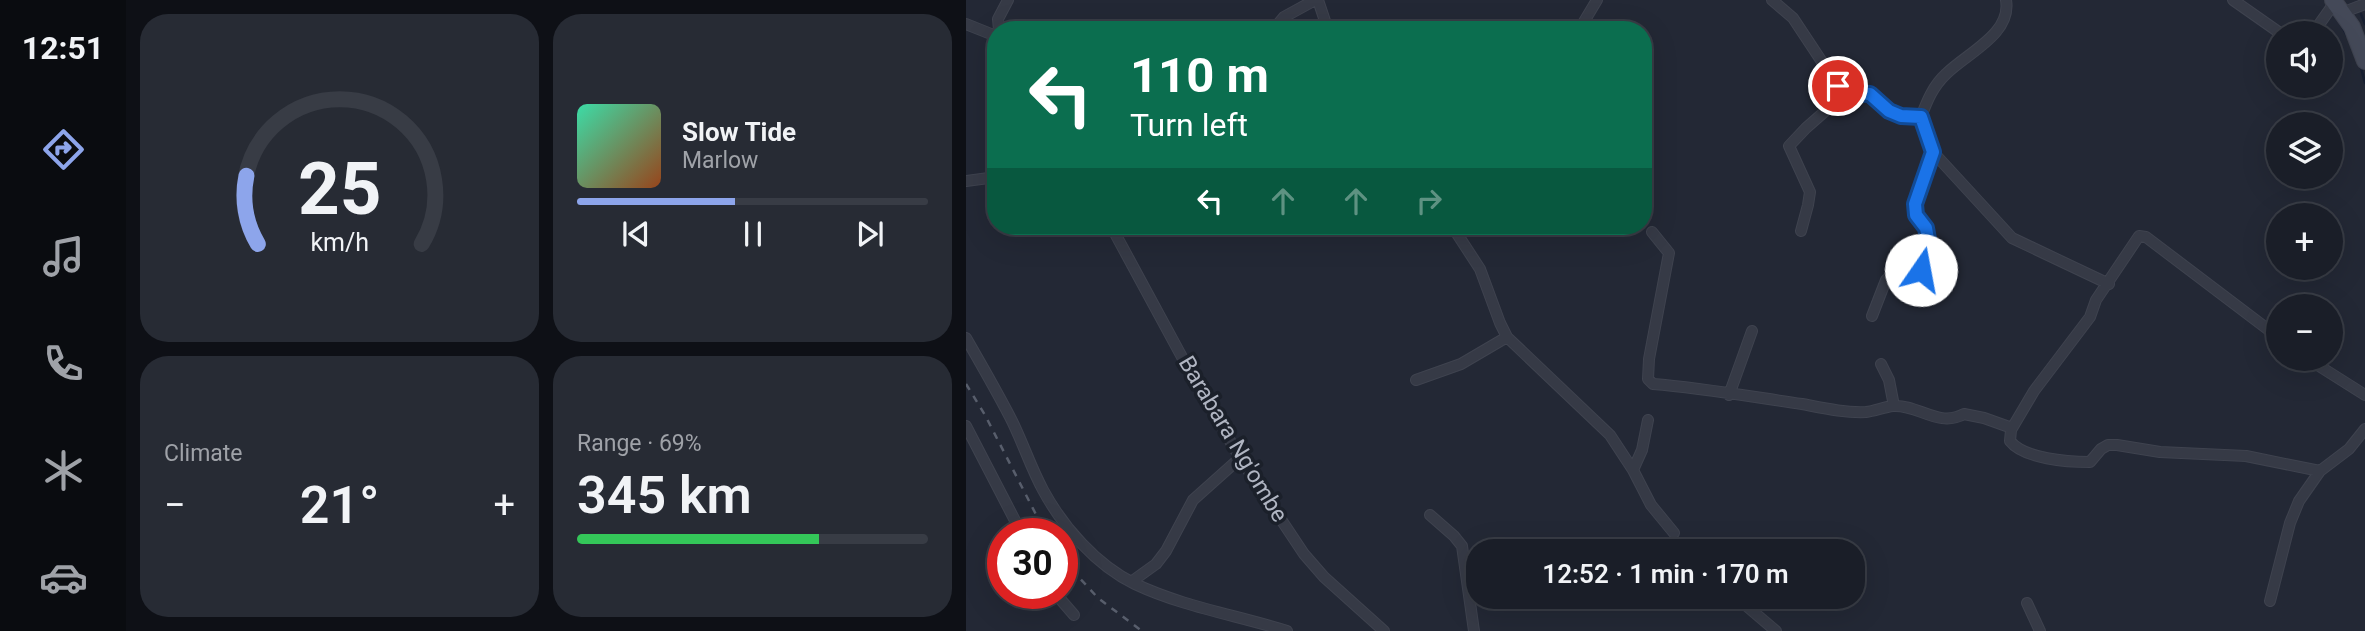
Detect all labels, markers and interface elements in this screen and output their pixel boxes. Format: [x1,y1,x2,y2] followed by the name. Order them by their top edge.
[2266,21,2343,371] map controls
[2266,21,2343,98] button: sound
[22,29,104,67] text: 12:51
[1130,47,1269,104] text: 110 m
[1015,49,1106,140] icon: left
[1808,56,1868,116] pin
[1819,67,1857,105] icon: arrive
[1130,106,1248,144] text: Turn left
[2266,112,2343,189] button: layers
[682,117,796,147] text: Slow Tide
[39,125,88,174] icon: directions
[298,147,381,233] text: 25
[682,147,758,174] text: Marlow
[1191,182,1229,220] icon: left
[1264,182,1302,220] icon: ahead
[1337,182,1375,220] icon: ahead
[1410,182,1448,220] icon: right
[2266,203,2343,280] button: +
[617,215,655,253] icon: previous
[734,215,772,253] icon: pause
[851,215,889,253] icon: next
[310,228,369,257] text: km/h
[39,232,88,281] icon: music
[1884,233,1958,307] position arrow
[2266,294,2343,371] button: −
[39,339,88,388] icon: phone
[1173,351,1293,527] street label: Barabara Ng'ombe
[577,430,702,457] text: Range · 69%
[164,440,243,467] text: Climate
[39,446,88,495] icon: climate
[577,465,752,526] text: 345 km
[300,475,379,536] text: 21°
[164,483,186,527] text: −
[493,483,515,527] text: +
[987,518,1078,609] speed limit sign: 30
[39,553,88,602] icon: car
[1542,559,1789,589] text: 12:52 · 1 min · 170 m

